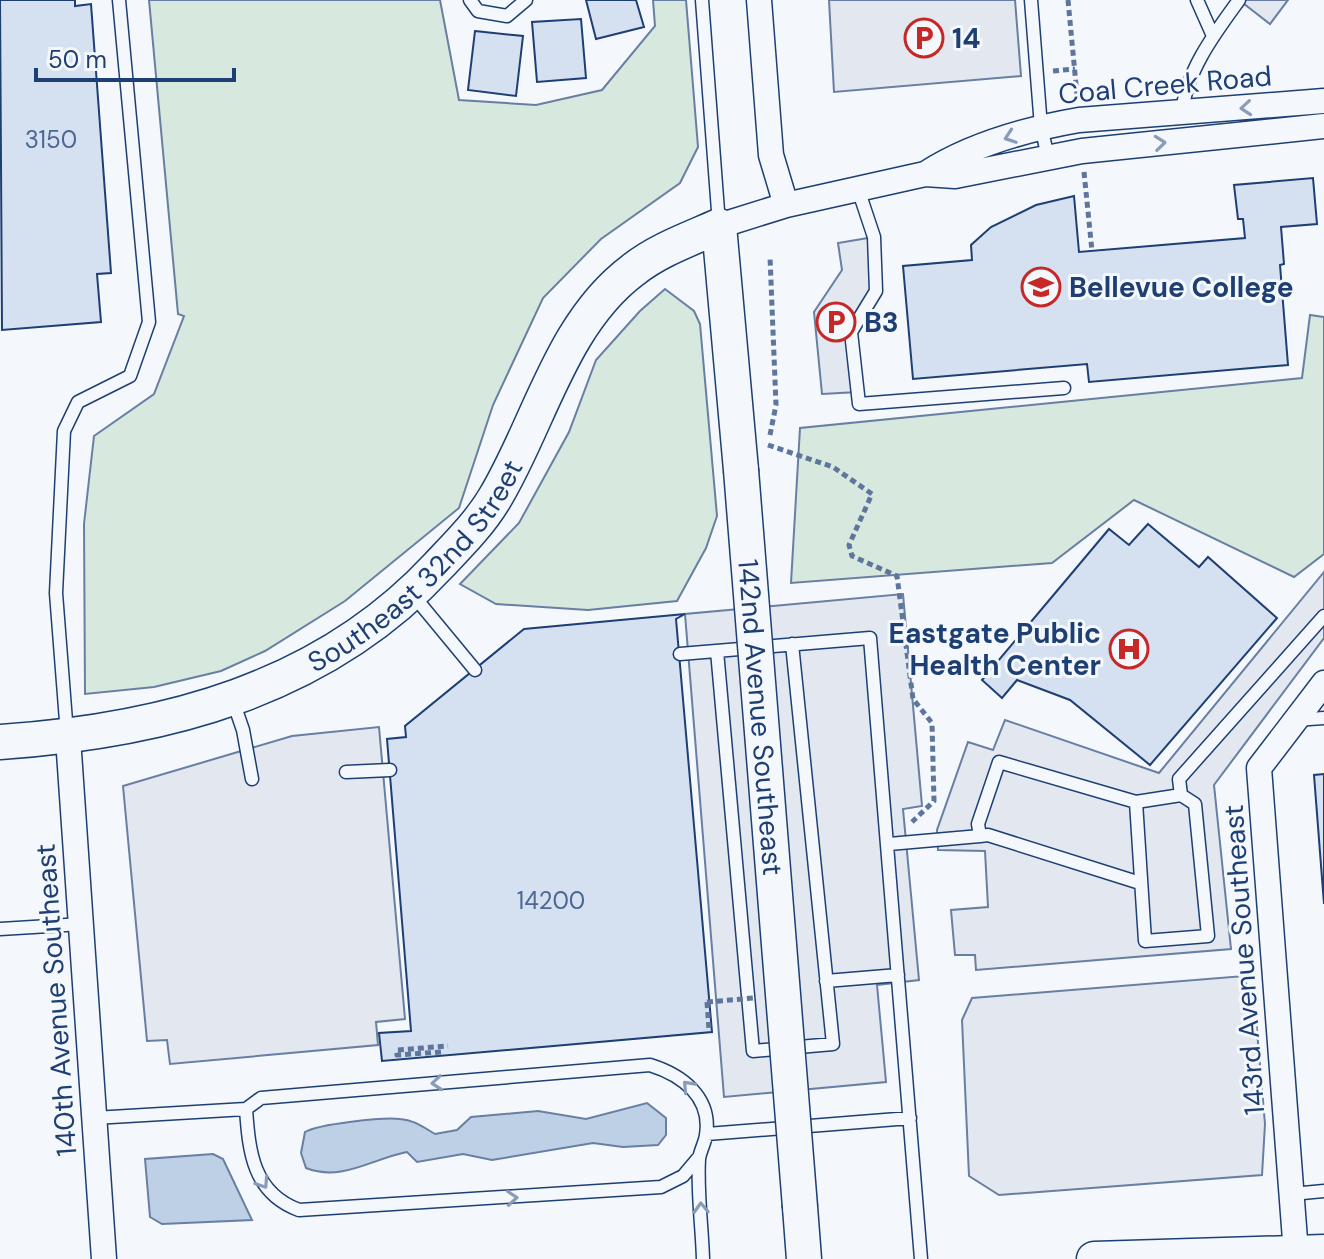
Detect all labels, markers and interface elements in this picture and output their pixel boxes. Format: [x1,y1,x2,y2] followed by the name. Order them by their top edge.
[903,17,945,59] parking icon: 14
[952,20,980,57] place label: 14
[36,32,234,82] scale bar
[48,44,107,75] text: 50 m
[1057,57,1273,113] street label: Coal Creek Road
[1239,99,1252,116] one-way arrow
[25,124,77,155] house number: 3150
[1004,128,1018,144] one-way arrow
[1154,134,1167,151] one-way arrow
[1020,266,1062,308] school or university icon: Bellevue College
[1069,269,1294,306] place label: Bellevue College
[815,301,857,343] parking icon: B3
[864,304,899,341] place label: B3
[301,453,531,680] street label: Southeast 32nd Street
[730,558,792,877] street label: 142nd Avenue Southeast
[889,615,1101,684] place label: Eastgate Public Health Center
[1108,628,1150,670] hospital icon: Eastgate Public Health Center
[1215,803,1273,1117] street label: 143rd Avenue Southeast
[27,842,85,1158] street label: 140th Avenue Southeast
[517,885,585,916] house number: 14200
[430,1075,443,1092] one-way arrow
[683,1081,698,1095] one-way arrow
[254,1175,269,1189] one-way arrow
[506,1190,519,1207] one-way arrow
[693,1201,710,1214] one-way arrow

